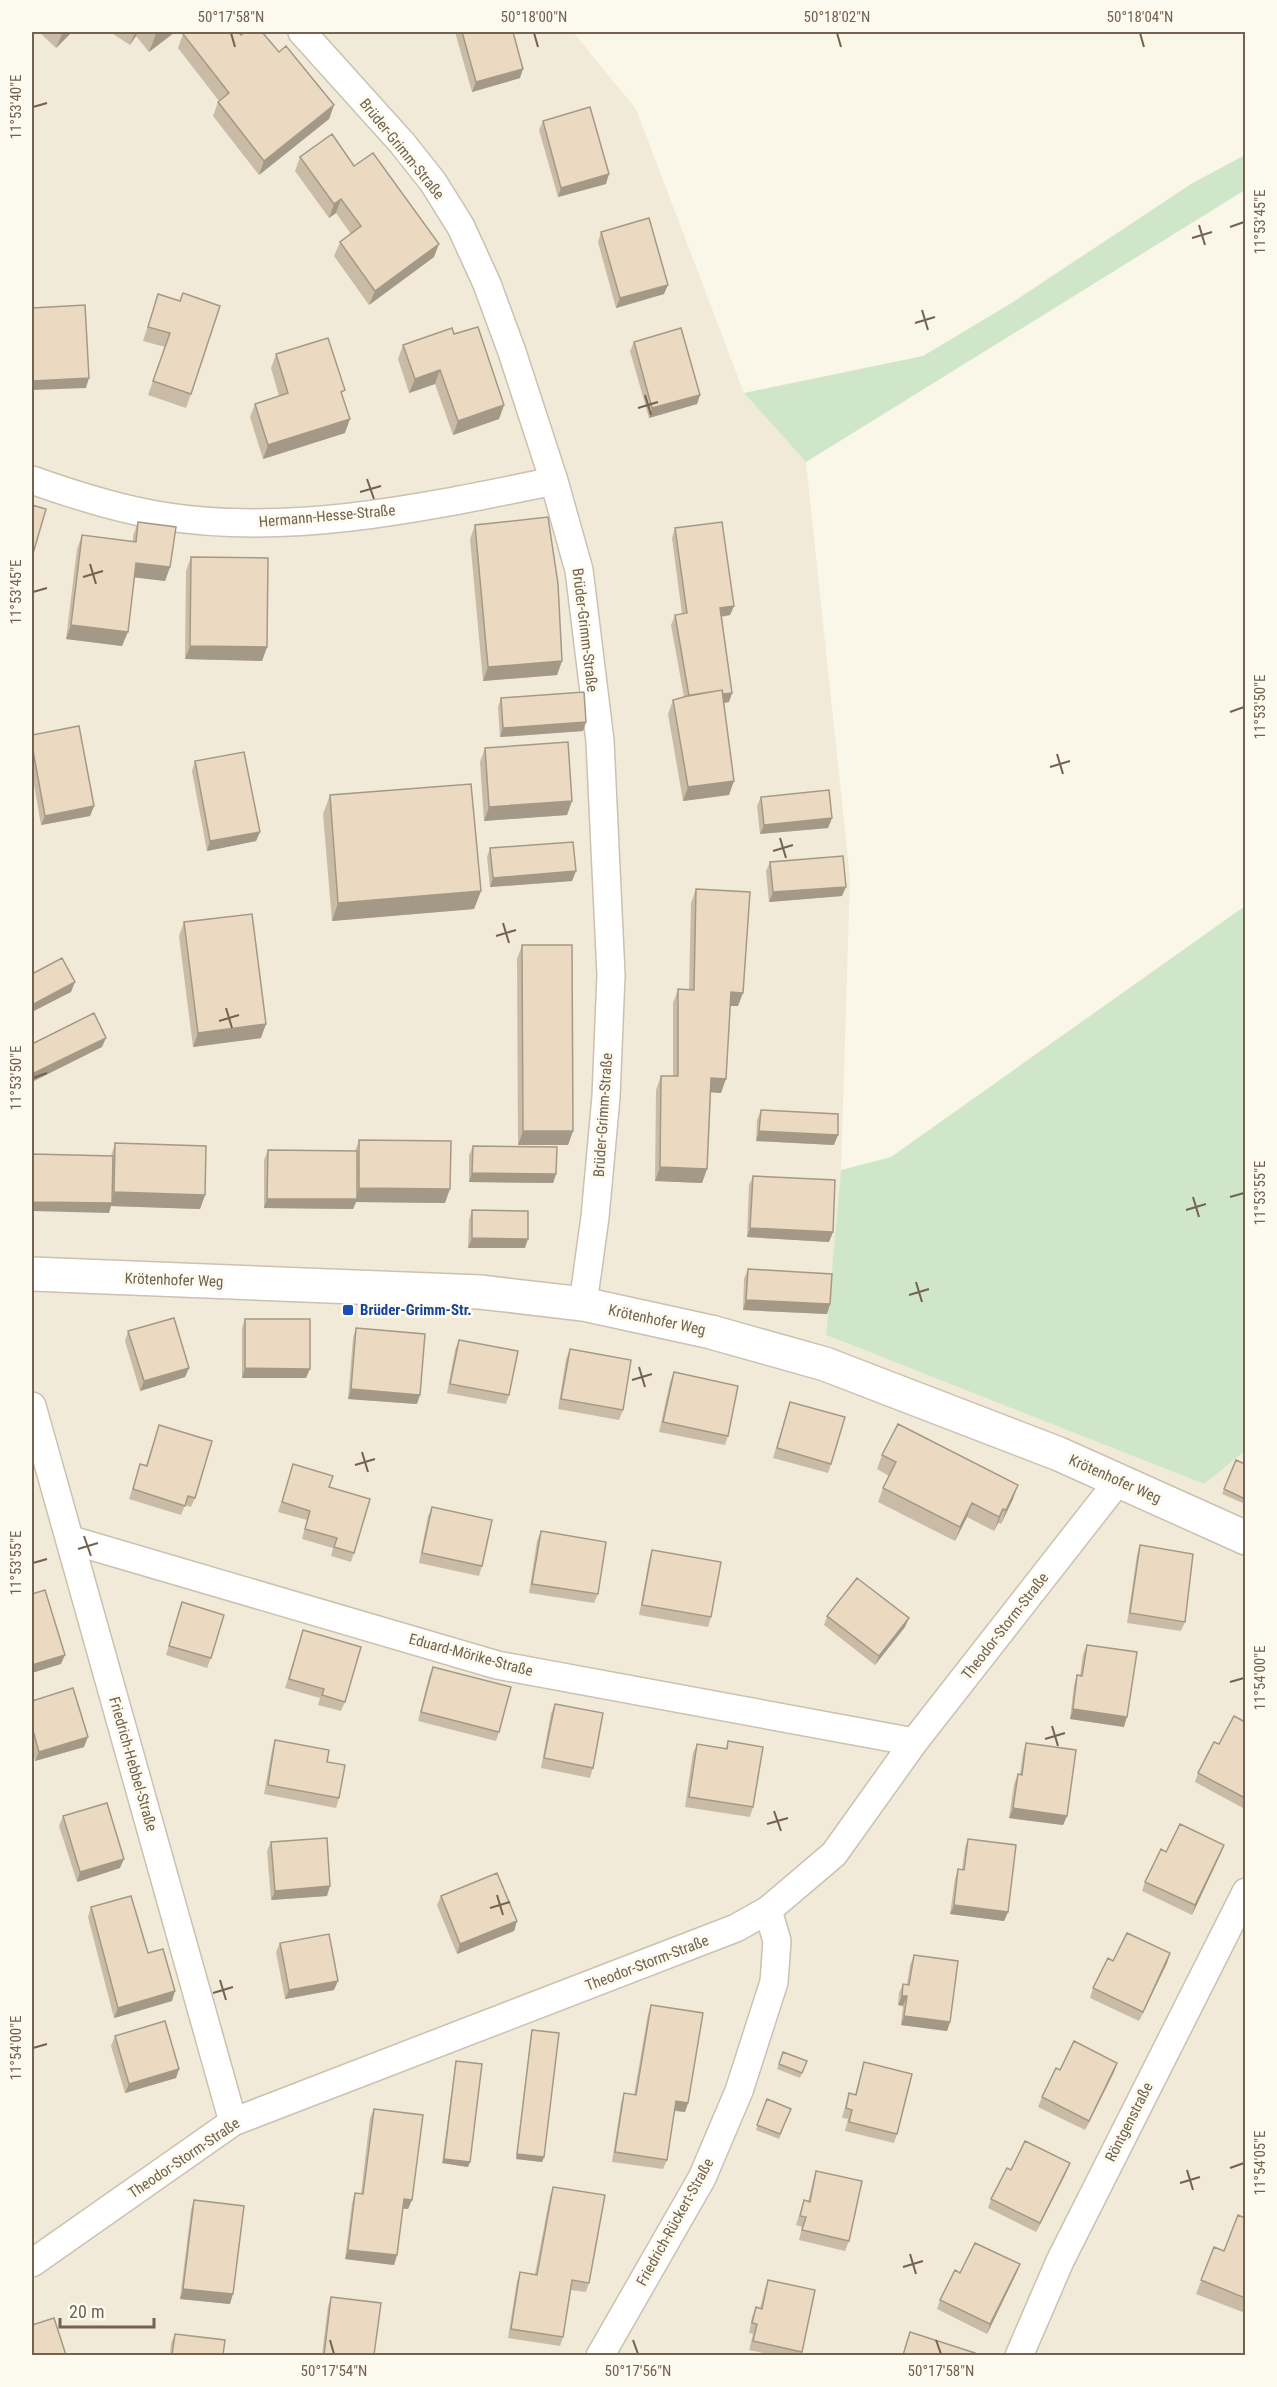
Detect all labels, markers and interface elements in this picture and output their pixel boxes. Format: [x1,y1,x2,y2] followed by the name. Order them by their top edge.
[198,8,264,26] text: 50°17'58"N
[501,8,567,26] text: 50°18'00"N
[804,8,870,26] text: 50°18'02"N
[1107,8,1173,26] text: 50°18'04"N
[7,75,25,139] text: 11°53'40"E
[356,95,448,203] street label: Brüder-Grimm-Straße
[1251,190,1269,254] text: 11°53'45"E
[258,501,396,531] street label: Hermann-Hesse-Straße
[7,560,25,624] text: 11°53'45"E
[568,567,602,693] street label: Brüder-Grimm-Straße
[1251,675,1269,739] text: 11°53'50"E
[7,1046,25,1110] text: 11°53'50"E
[590,1052,616,1178] street label: Brüder-Grimm-Straße
[1251,1161,1269,1225] text: 11°53'55"E
[124,1269,224,1291] street label: Krötenhofer Weg
[360,1301,472,1319] place label: Brüder-Grimm-Str.
[607,1301,707,1339] street label: Krötenhofer Weg
[341,1303,355,1317] marker: Brüder-Grimm-Str.
[1066,1451,1164,1507] street label: Krötenhofer Weg
[7,1531,25,1595] text: 11°53'55"E
[958,1569,1052,1683] street label: Theodor-Storm-Straße
[407,1630,535,1680] street label: Eduard-Mörike-Straße
[1251,1646,1269,1710] text: 11°54'00"E
[105,1695,161,1833] street label: Friedrich-Hebbel-Straße
[583,1931,711,1995] street label: Theodor-Storm-Straße
[7,2016,25,2080] text: 11°54'00"E
[1101,2079,1157,2165] street label: Röntgenstraße
[125,2114,243,2202] street label: Theodor-Storm-Straße
[1251,2131,1269,2195] text: 11°54'05"E
[633,2155,717,2289] street label: Friedrich-Rückert-Straße
[60,2291,154,2329] scale bar
[69,2301,104,2322] text: 20 m
[301,2362,367,2380] text: 50°17'54"N
[605,2362,671,2380] text: 50°17'56"N
[908,2362,974,2380] text: 50°17'58"N

